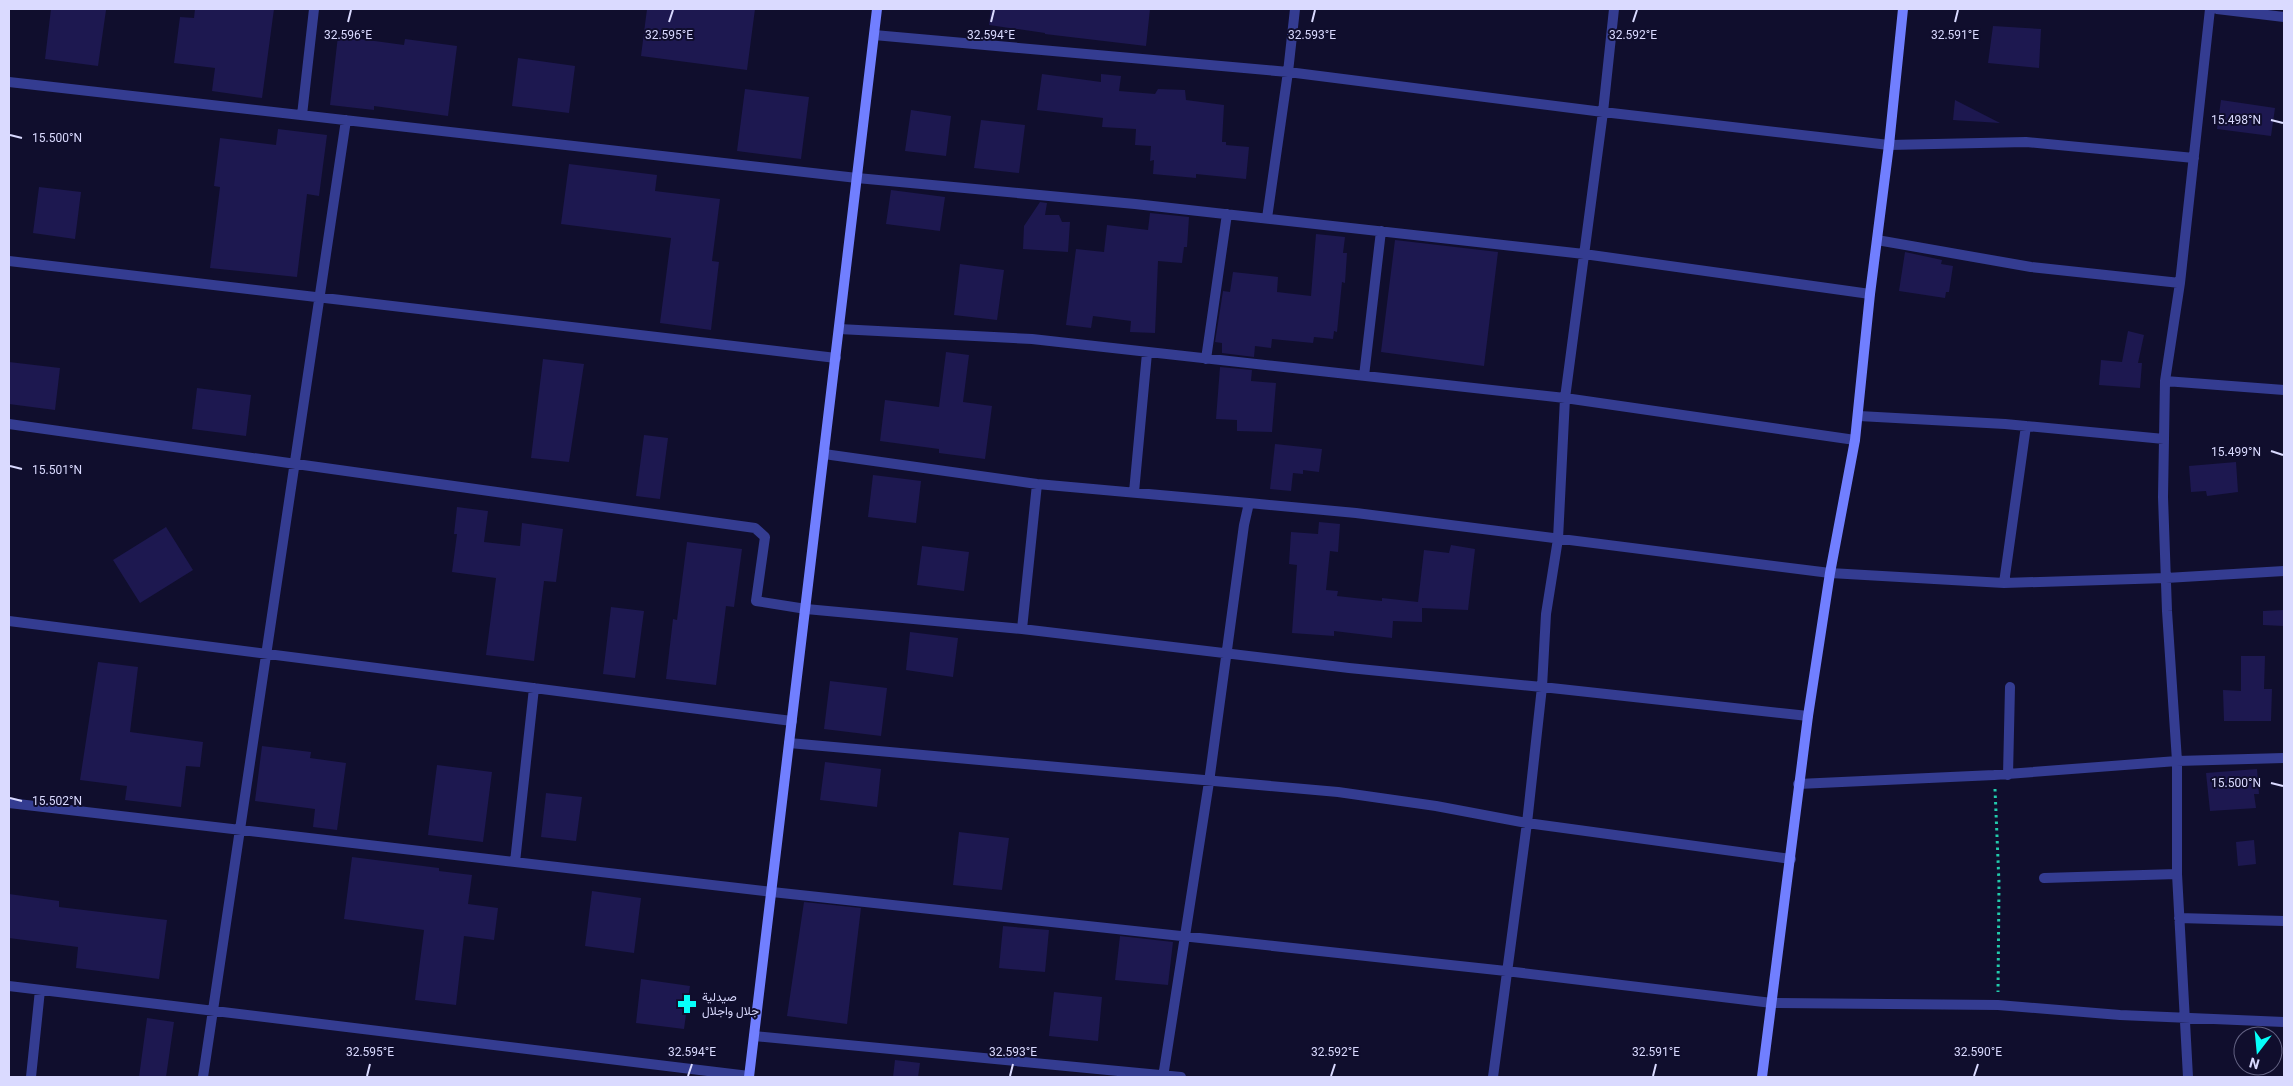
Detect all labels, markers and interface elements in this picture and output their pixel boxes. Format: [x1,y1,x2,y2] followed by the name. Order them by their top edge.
[324,28,372,42] text: 32.596°E
[645,28,693,42] text: 32.595°E
[967,28,1015,42] text: 32.594°E
[1288,28,1336,42] text: 32.593°E
[1609,28,1657,42] text: 32.592°E
[1931,28,1979,42] text: 32.591°E
[2211,113,2261,127] text: 15.498°N
[32,131,82,145] text: 15.500°N
[2211,445,2261,459] text: 15.499°N
[32,463,82,477] text: 15.501°N
[2211,776,2261,790] text: 15.500°N
[32,794,82,808] text: 15.502°N
[702,990,759,1019] place label: صيدلية جلال واجلال
[676,993,698,1015] pharmacy icon: صيدلية جلال واجلال
[2233,1026,2283,1076] north arrow
[346,1045,394,1059] text: 32.595°E
[668,1045,716,1059] text: 32.594°E
[989,1045,1037,1059] text: 32.593°E
[1311,1045,1359,1059] text: 32.592°E
[1632,1045,1680,1059] text: 32.591°E
[1954,1045,2002,1059] text: 32.590°E
[2247,1054,2261,1073] text: N

